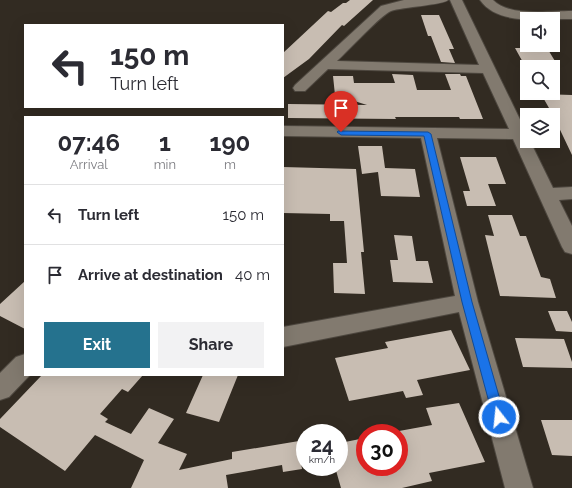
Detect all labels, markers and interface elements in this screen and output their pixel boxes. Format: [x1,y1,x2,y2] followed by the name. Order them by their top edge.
[520,12,560,148] map controls
[520,12,560,52] button: sound
[110,39,189,72] text: 150 m
[44,40,96,92] icon: left
[520,60,560,100] button: search
[110,73,179,94] text: Turn left
[324,91,358,132] pin
[330,97,352,119] icon: arrive
[520,108,560,148] button: layers
[58,128,120,157] text: 07:46
[159,128,171,157] text: 1
[210,128,250,157] text: 190
[70,157,108,172] text: Arrival
[154,157,176,172] text: min
[224,157,236,172] text: m
[44,204,66,226] icon: left
[78,206,139,224] text: Turn left
[223,206,264,224] text: 150 m
[44,264,66,286] icon: arrive
[78,266,223,284] text: Arrive at destination
[235,266,270,284] text: 40 m
[44,322,150,368] button: Exit
[158,322,264,368] button: Share
[478,396,520,438] position arrow
[356,424,408,476] speed limit sign: 30
[311,433,333,457] text: 24
[309,454,335,465] text: km/h

